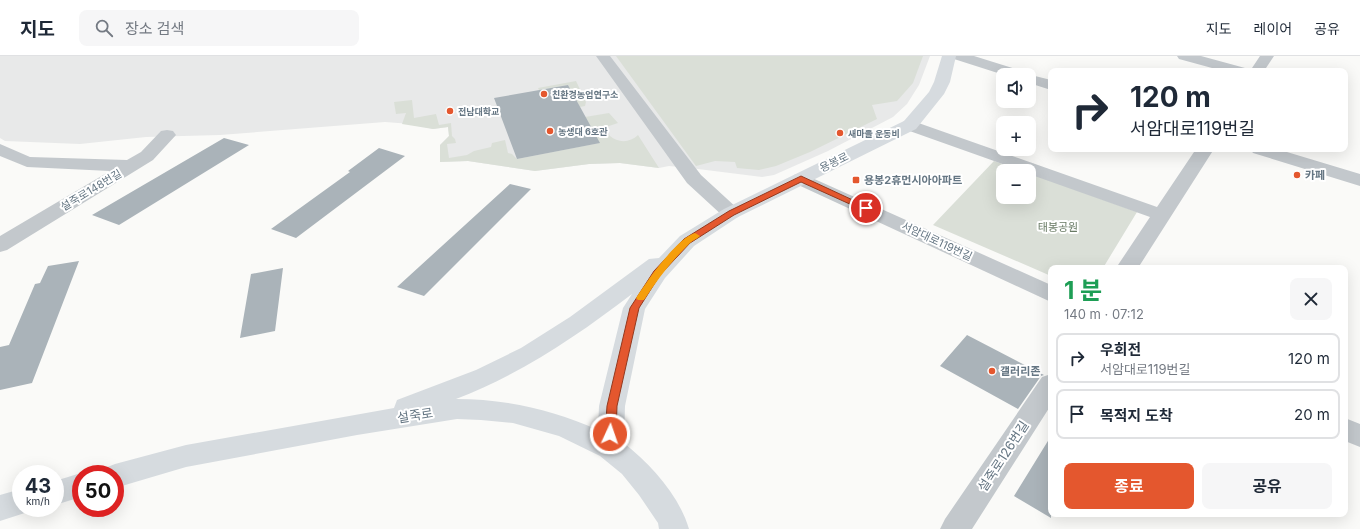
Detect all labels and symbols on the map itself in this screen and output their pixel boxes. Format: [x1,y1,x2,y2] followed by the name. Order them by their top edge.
[539,89,549,99] marker: 친환경농업연구소
[552,89,618,100] place label: 친환경농업연구소
[445,106,455,116] marker: 전남대학교
[458,106,499,117] place label: 전남대학교
[545,126,555,136] marker: 농생대 6호관
[558,126,608,137] place label: 농생대 6호관
[835,128,845,138] marker: 새마을 운동비
[848,128,900,139] place label: 새마을 운동비
[817,149,851,175] street label: 용봉로
[58,166,124,214] street label: 설죽로148번길
[1305,168,1325,182] place label: 카페
[1292,170,1302,180] marker: 카페
[864,173,962,187] place label: 용봉2휴먼시아아파트
[851,175,861,185] marker: 용봉2휴먼시아아파트
[849,191,883,225] pin
[899,218,975,264] street label: 서암대로119번길
[1038,220,1078,234] park label: 태봉공원
[1000,364,1040,378] place label: 갤러리존
[987,366,997,376] marker: 갤러리존
[396,404,434,426] street label: 설죽로
[589,413,631,455] position arrow
[974,418,1032,494] street label: 설죽로126번길
[72,465,124,517] speed limit sign: 50

